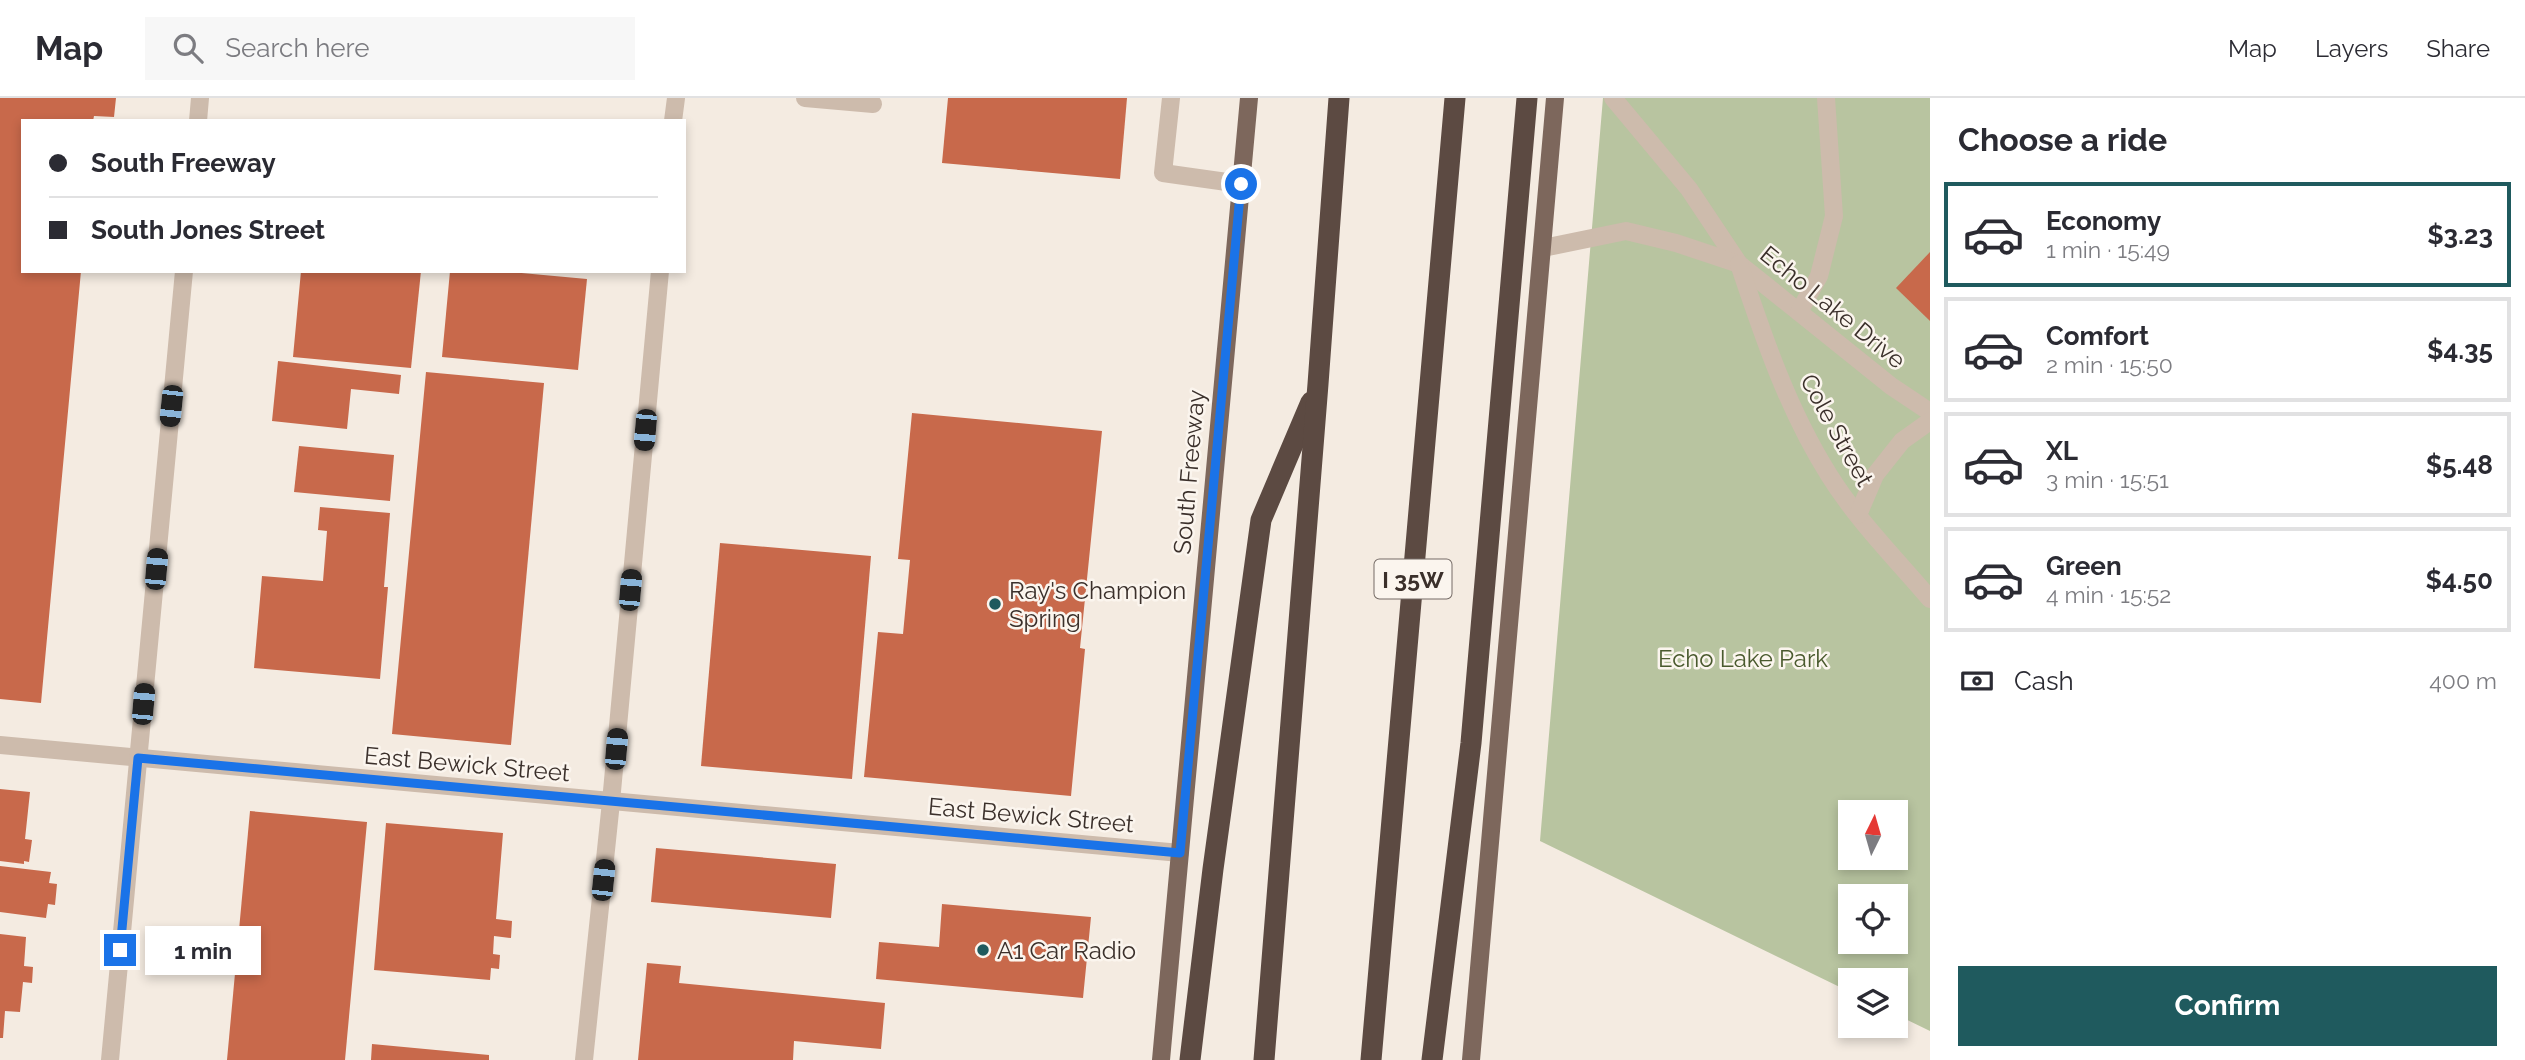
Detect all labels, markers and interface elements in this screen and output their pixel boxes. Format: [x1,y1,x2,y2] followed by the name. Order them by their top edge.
[145,17,635,80] search box
[35,29,103,68] text: Map
[169,29,207,67] icon: search
[225,33,370,63] text: Search here
[2228,34,2277,63] text: Map
[2315,34,2388,63] text: Layers
[2426,34,2490,63] text: Share
[1958,121,2167,158] text: Choose a ride
[91,148,276,178] text: South Freeway
[1225,168,1257,200] route start
[1962,203,2025,266] icon: car
[2046,206,2161,236] text: Economy
[91,215,325,245] text: South Jones Street
[2427,220,2493,250] text: $3.23
[2046,236,2170,263] text: 1 min · 15:49
[1755,240,1911,374] street label: Echo Lake Drive
[1962,318,2025,381] icon: car
[2046,321,2149,351] text: Comfort
[2427,335,2493,365] text: $4.35
[2046,351,2173,378] text: 2 min · 15:50
[1794,369,1880,491] street label: Cole Street
[159,384,184,428] car
[1167,388,1211,556] street label: South Freeway
[633,408,658,452] car
[1962,433,2025,496] icon: car
[2046,436,2078,466] text: XL
[2426,450,2493,480] text: $5.48
[2046,466,2169,493] text: 3 min · 15:51
[144,547,169,591] car
[1962,548,2025,611] icon: car
[2046,551,2122,581] text: Green
[1374,559,1452,598] road number: I 35W
[2425,565,2493,595] text: $4.50
[618,568,643,612] car
[1009,576,1186,633] place label: Ray's Champion Spring
[2046,581,2171,608] text: 4 min · 15:52
[987,596,1003,612] marker: Ray's Champion Spring
[1658,644,1828,673] park label: Echo Lake Park
[1958,662,1996,700] icon: cash
[2014,666,2074,696] text: Cash
[2429,667,2497,694] text: 400 m
[131,682,156,726] car
[604,727,629,771] car
[363,741,571,787] street label: East Bewick Street
[927,792,1135,838] street label: East Bewick Street
[1838,800,1908,870] north arrow
[1838,800,1908,1038] map controls
[591,858,616,902] car
[1838,884,1908,954] button: locate
[144,926,260,974] callout: 1 min
[104,934,136,966] route end
[997,936,1136,965] place label: A1 Car Radio
[174,937,232,964] text: 1 min
[975,942,991,958] marker: A1 Car Radio
[1958,966,2497,1046] button: Confirm
[1838,968,1908,1038] button: layers

